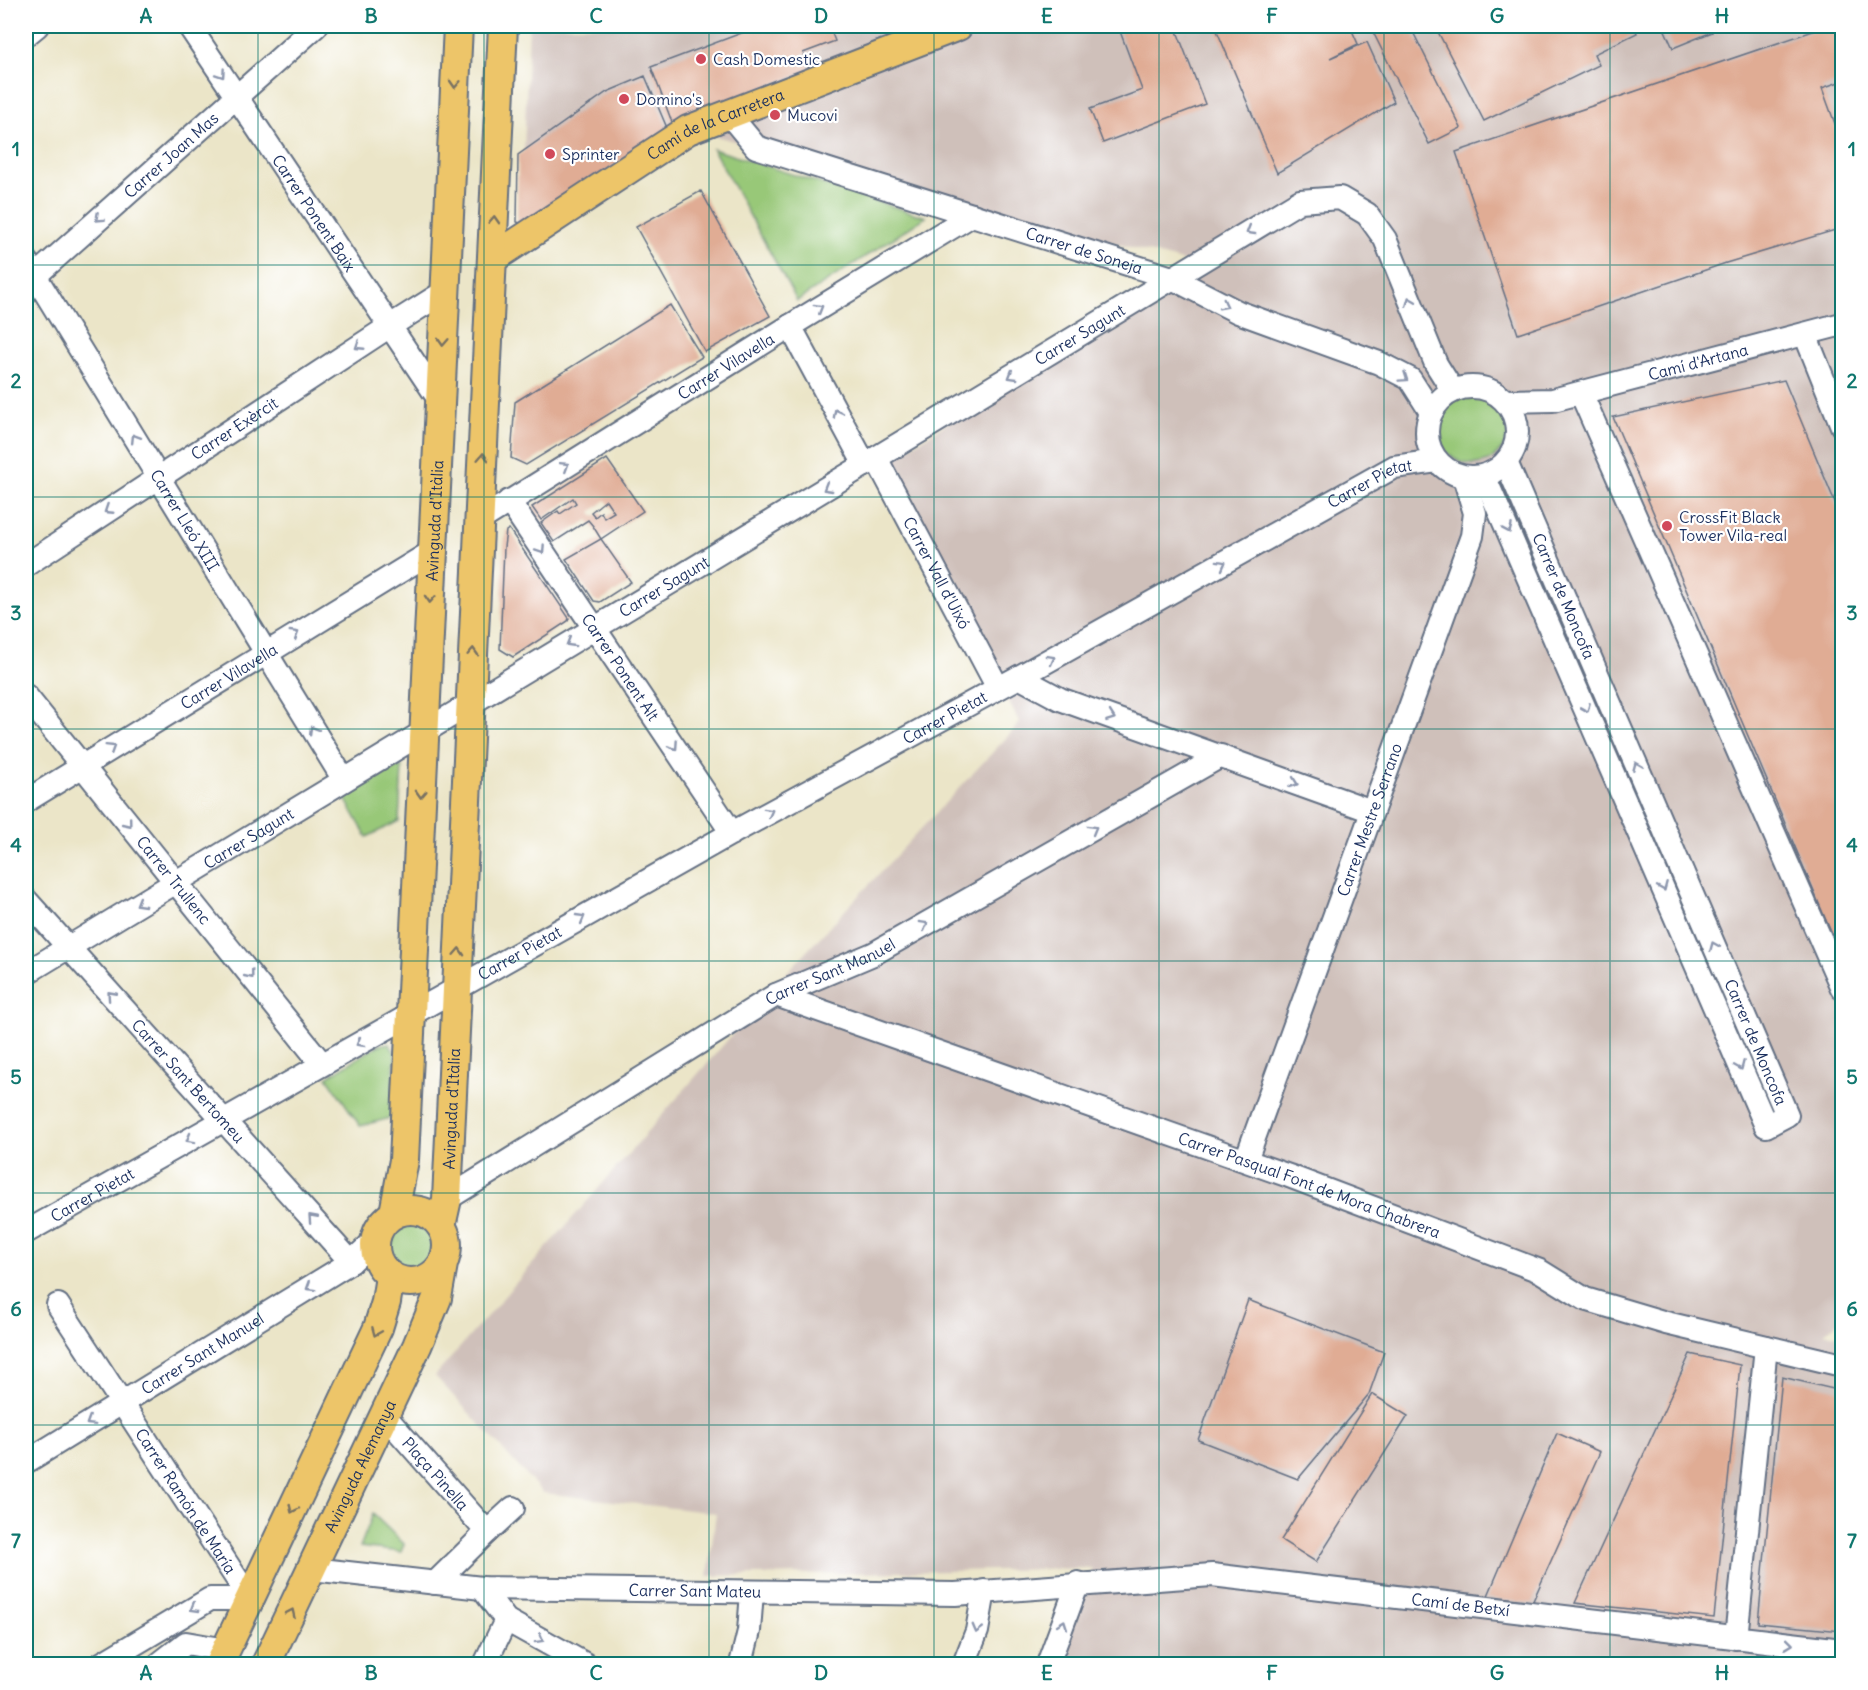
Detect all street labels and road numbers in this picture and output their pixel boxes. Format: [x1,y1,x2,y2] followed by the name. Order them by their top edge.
[643,84,787,164] street label: Camí de la Carretera
[120,108,222,202] street label: Carrer Joan Mas
[268,151,361,275] street label: Carrer Ponent Baix
[1023,223,1145,278] street label: Carrer de Soneja
[1031,299,1129,369] street label: Carrer Sagunt
[674,328,778,404] street label: Carrer Vilavella
[1646,339,1750,385] street label: Camí d'Artana
[187,392,282,464] street label: Carrer Exèrcit
[1324,455,1414,512] street label: Carrer Pietat
[422,460,447,582] street label: Avinguda d'Itàlia
[146,466,224,575] street label: Carrer Lleó XIII
[899,513,975,632] street label: Carrer Vall d'Uixó
[1528,530,1600,662] street label: Carrer de Moncofa
[615,551,713,621] street label: Carrer Sagunt
[577,610,664,725] street label: Carrer Ponent Alt
[177,639,281,714] street label: Carrer Vilavella
[899,686,991,748] street label: Carrer Pietat
[1332,740,1406,899] street label: Carrer Mestre Serrano
[200,803,298,873] street label: Carrer Sagunt
[132,832,215,928] street label: Carrer Trullenc
[474,921,566,985] street label: Carrer Pietat
[761,934,899,1009] street label: Carrer Sant Manuel
[1720,976,1792,1108] street label: Carrer de Moncofa
[128,1015,249,1147] street label: Carrer Sant Bertomeu
[438,1048,464,1170] street label: Avinguda d'Itàlia
[1175,1128,1443,1242] street label: Carrer Pasqual Font de Mora Chabrera
[47,1163,138,1226] street label: Carrer Pietat
[137,1308,267,1399] street label: Carrer Sant Manuel
[320,1397,400,1536] street label: Avinguda Alemanya
[131,1424,241,1577] street label: Carrer Ramón de María
[398,1433,473,1514] street label: Plaça Pinella
[628,1580,761,1602] street label: Carrer Sant Mateu
[1410,1589,1511,1620] street label: Camí de Betxí

